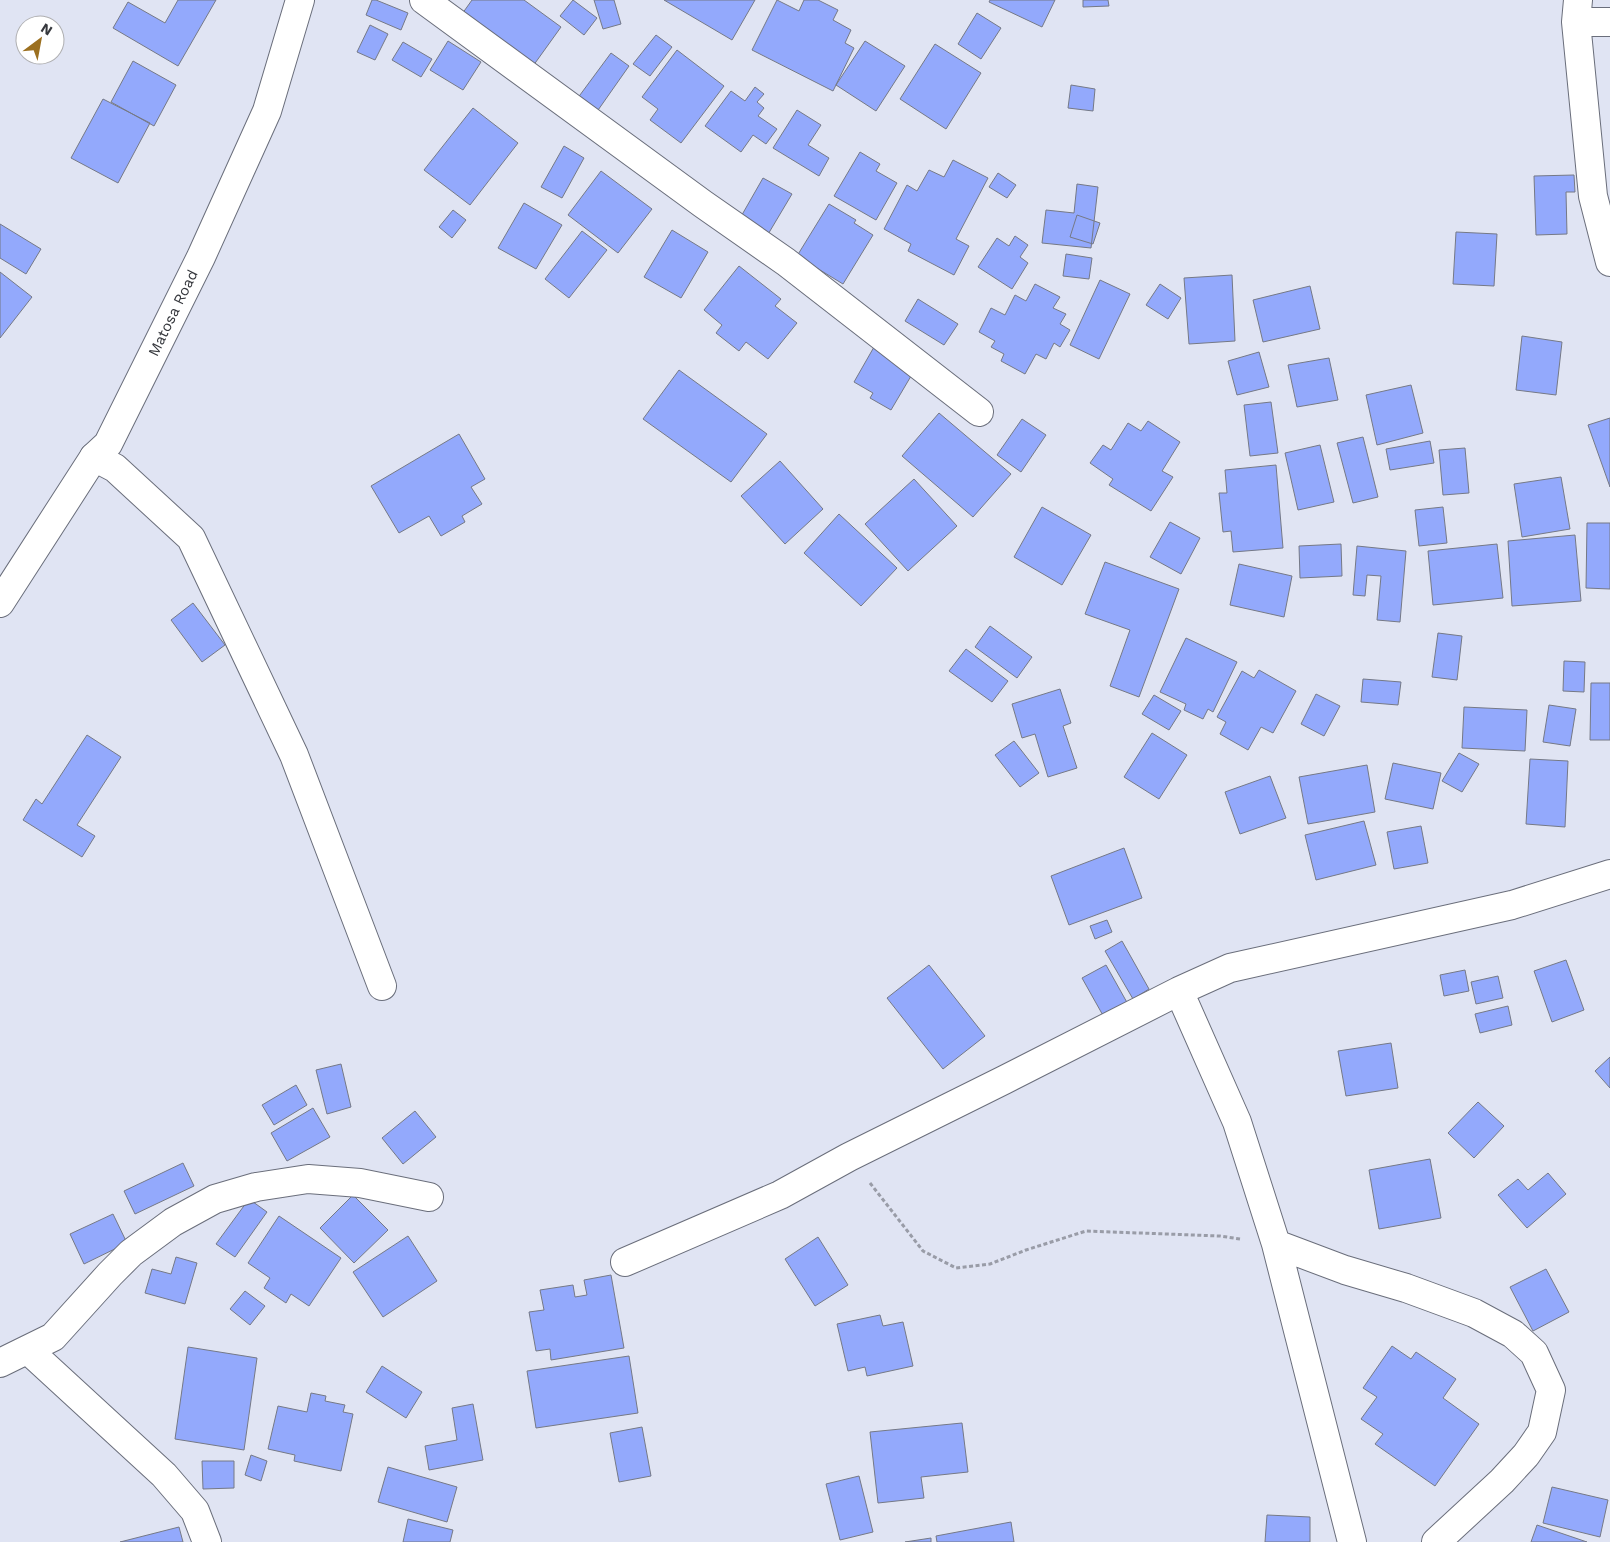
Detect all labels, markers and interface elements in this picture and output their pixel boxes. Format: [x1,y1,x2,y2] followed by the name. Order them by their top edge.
[15,15,65,65] north arrow
[38,19,56,39] text: N
[144,267,202,359] street label: Matosa Road

